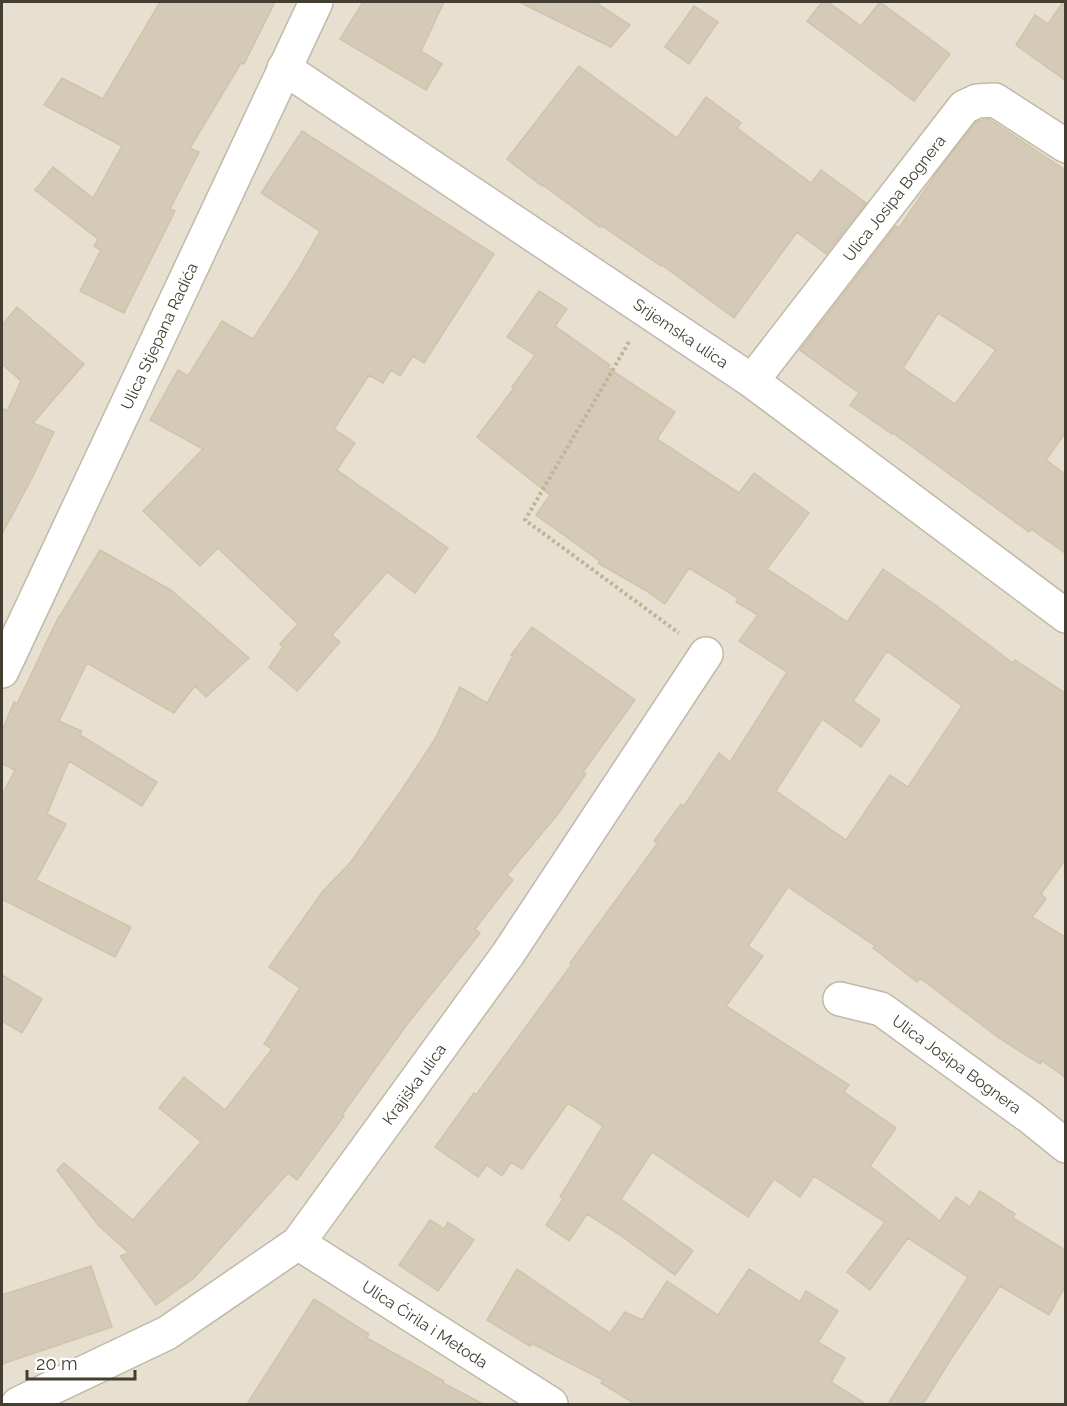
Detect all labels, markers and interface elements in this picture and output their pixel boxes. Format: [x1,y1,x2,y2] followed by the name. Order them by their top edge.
[839,131,950,265] street label: Ulica Josipa Bognera
[117,260,202,413] street label: Ulica Stjepana Radića
[630,295,732,372] street label: Srijemska ulica
[888,1011,1025,1118] street label: Ulica Josipa Bognera
[379,1040,450,1129] street label: Krajiška ulica
[358,1276,492,1372] street label: Ulica Ćirila i Metoda
[27,1343,135,1381] scale bar
[36,1353,78,1374] text: 20 m

